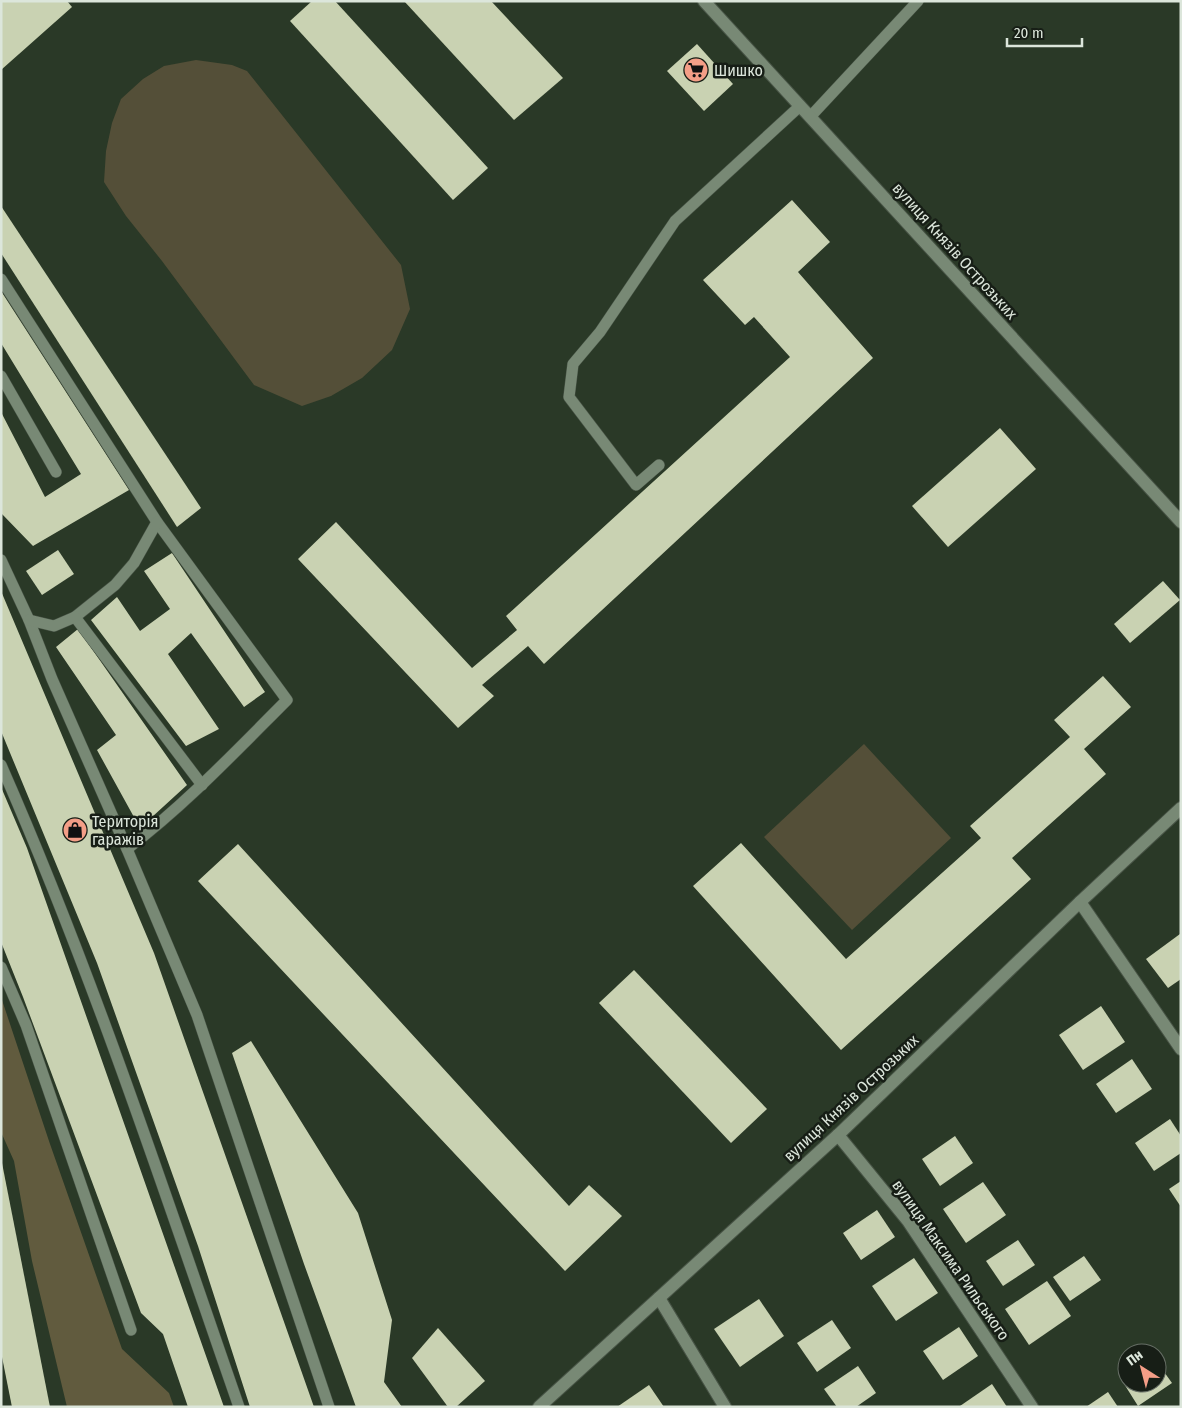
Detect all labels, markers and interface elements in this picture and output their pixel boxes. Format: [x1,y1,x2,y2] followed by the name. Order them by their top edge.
[1007,15,1082,47] scale bar
[1014,24,1044,42] text: 20 m
[683,57,709,83] supermarket icon: Шишко
[714,61,763,80] place label: Шишко
[889,179,1021,323] street label: вулиця Князів Острозьких
[92,812,159,849] place label: Територія гаражів
[62,817,88,843] shop icon: Територія гаражів
[780,1031,922,1165] street label: вулиця Князів Острозьких
[888,1176,1014,1344] street label: вулиця Максима Рильського
[1117,1343,1167,1393] north arrow
[1123,1346,1146,1369] text: Пн

